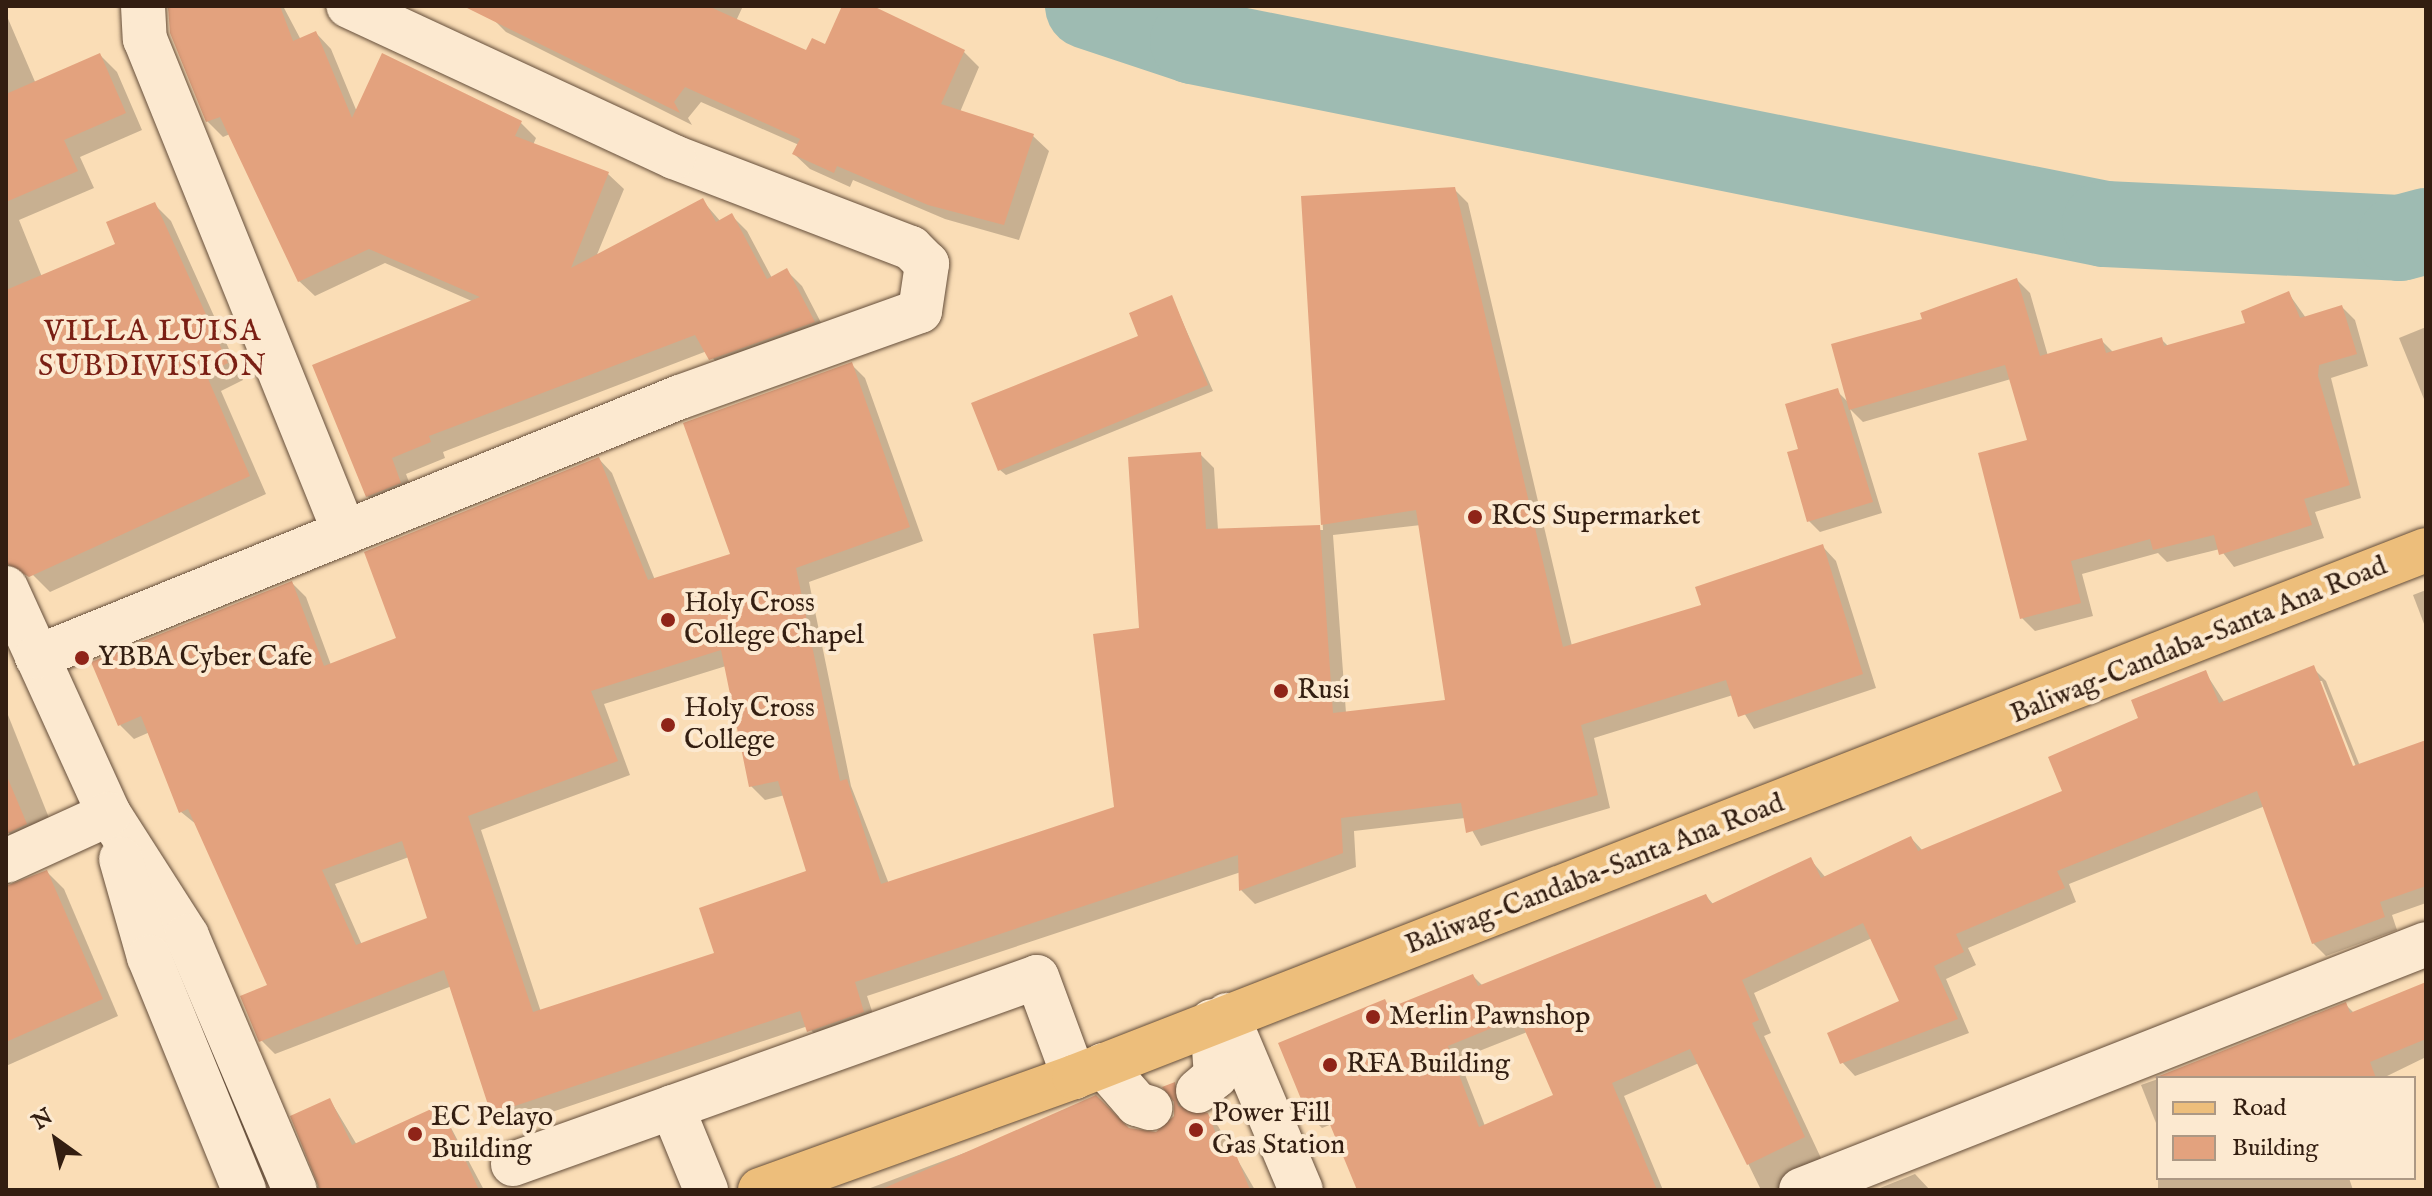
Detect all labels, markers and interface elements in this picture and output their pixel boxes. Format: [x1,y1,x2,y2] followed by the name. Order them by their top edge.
[38,314,268,384] district label: VILLA LUISA SUBDIVISION
[1491,500,1701,534] place label: RCS Supermarket
[1466,508,1484,526] marker: RCS Supermarket
[2006,550,2392,732] street label: Baliwag-Candaba-Santa Ana Road
[684,587,864,653] place label: Holy Cross College Chapel
[659,611,677,629] marker: Holy Cross College Chapel
[98,641,312,675] place label: YBBA Cyber Cafe
[73,649,91,667] marker: YBBA Cyber Cafe
[1297,674,1350,708] place label: Rusi
[1272,682,1290,700] marker: Rusi
[684,692,815,758] place label: Holy Cross College
[659,716,677,734] marker: Holy Cross College
[1401,787,1789,963] street label: Baliwag-Candaba-Santa Ana Road
[1389,1000,1590,1034] place label: Merlin Pawnshop
[1364,1008,1382,1026] marker: Merlin Pawnshop
[1346,1048,1510,1082] place label: RFA Building
[1321,1056,1339,1074] marker: RFA Building
[2156,1076,2416,1180] legend
[2232,1093,2286,1124] text: Road
[1212,1097,1345,1163] place label: Power Fill Gas Station
[16,1100,96,1180] north arrow
[431,1101,553,1167] place label: EC Pelayo Building
[27,1103,59,1137] text: N
[1187,1121,1205,1139] marker: Power Fill Gas Station
[406,1125,424,1143] marker: EC Pelayo Building
[2232,1133,2318,1164] text: Building

